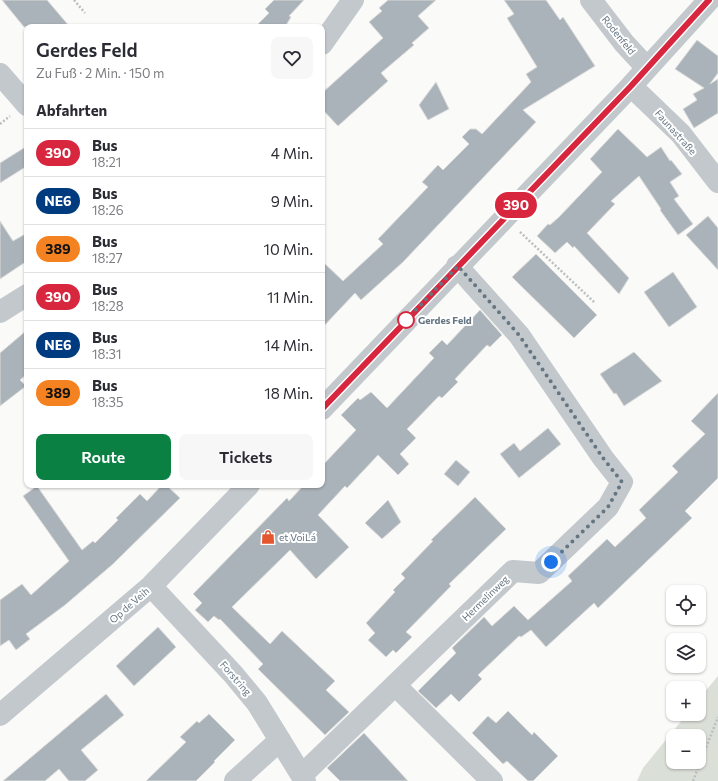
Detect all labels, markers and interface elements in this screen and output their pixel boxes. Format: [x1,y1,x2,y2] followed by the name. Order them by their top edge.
[600,13,638,57] street label: Rodenfeld
[271,37,313,79] button: heart
[36,38,138,61] text: Gerdes Feld
[36,65,164,81] text: Zu Fuß · 2 Min. · 150 m
[36,101,107,119] text: Abfahrten
[653,107,699,157] street label: Faunastraße
[92,136,117,154] text: Bus
[45,144,71,161] text: 390
[271,144,313,162] text: 4 Min.
[92,154,121,170] text: 18:21
[92,184,117,202] text: Bus
[44,192,72,209] text: NE6
[271,192,313,210] text: 9 Min.
[493,192,539,218] line badge: 390
[503,196,529,213] text: 390
[92,202,124,218] text: 18:26
[92,232,117,250] text: Bus
[45,240,71,257] text: 389
[264,240,313,258] text: 10 Min.
[92,250,123,266] text: 18:27
[92,280,117,298] text: Bus
[45,288,71,305] text: 390
[267,288,313,306] text: 11 Min.
[92,298,124,314] text: 18:28
[397,311,415,329] marker: Gerdes Feld
[418,314,472,326] place label: Gerdes Feld
[92,328,117,346] text: Bus
[44,336,72,353] text: NE6
[264,336,313,354] text: 14 Min.
[92,346,122,362] text: 18:31
[92,376,117,394] text: Bus
[45,384,71,401] text: 389
[264,384,313,402] text: 18 Min.
[92,394,123,410] text: 18:35
[36,434,171,480] button: Route
[179,434,313,480] button: Tickets
[260,529,276,545] shop icon: et VoiLá
[279,531,316,543] place label: et VoiLá
[541,552,561,572] your location
[459,572,511,623] street label: Hermelinweg
[107,584,151,626] street label: Op de Veih
[666,585,706,769] map controls
[666,585,706,625] button: locate
[666,633,706,673] button: layers
[218,658,255,698] street label: Forstring
[666,681,706,721] button: +
[666,729,706,769] button: −

